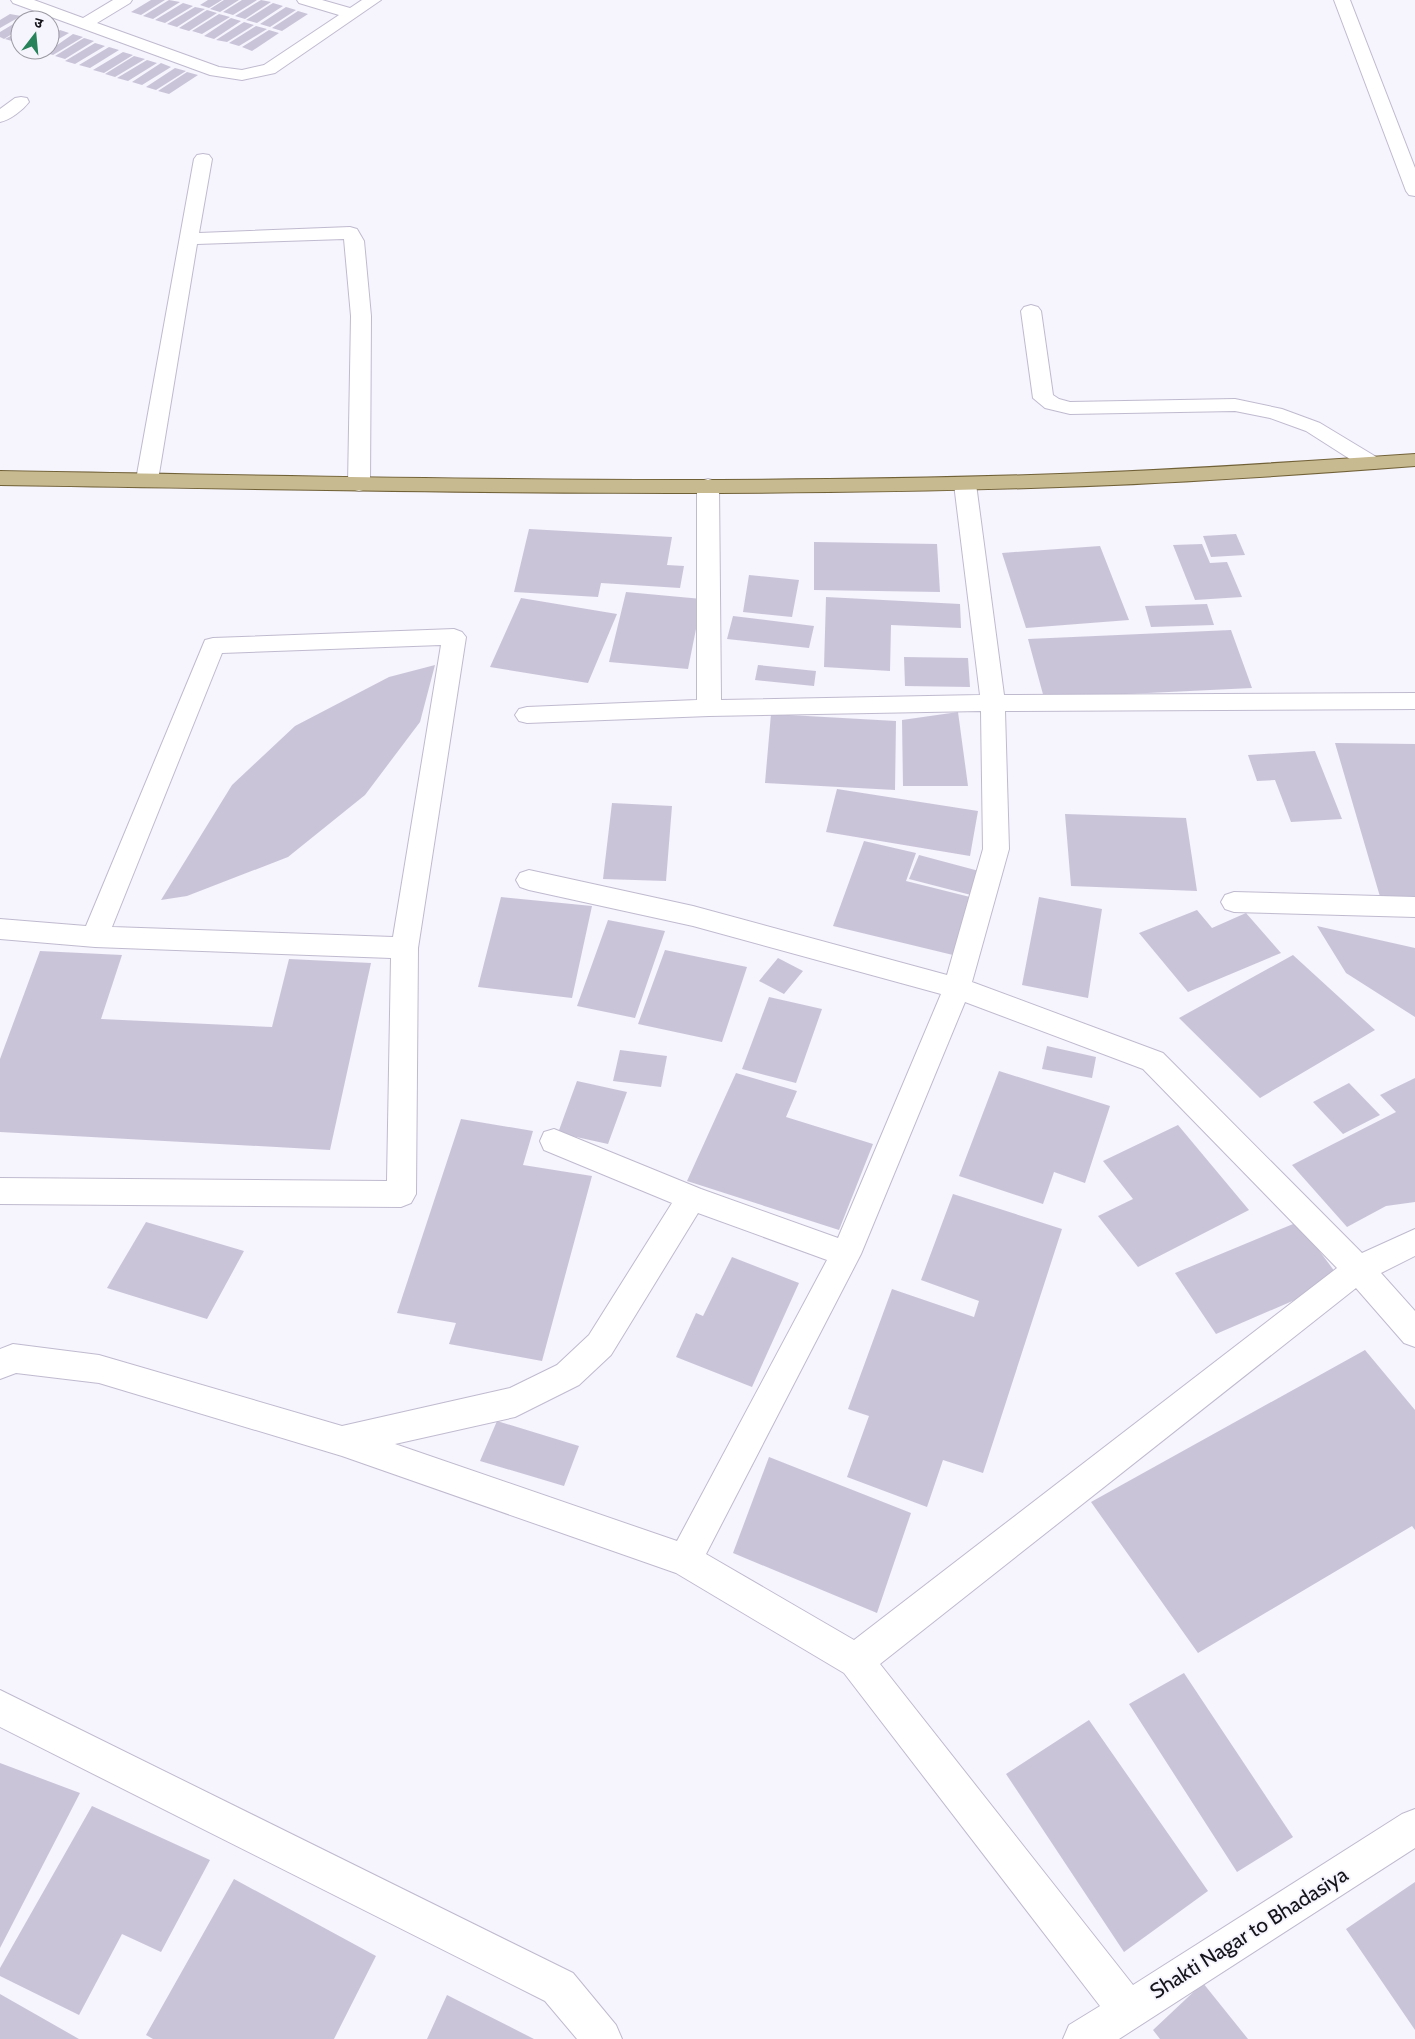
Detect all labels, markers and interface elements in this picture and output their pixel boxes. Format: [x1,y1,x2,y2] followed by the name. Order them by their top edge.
[10,10,60,60] north arrow
[32,13,46,33] text: उ
[1145,1861,1352,2004] street label: Shakti Nagar to Bhadasiya

